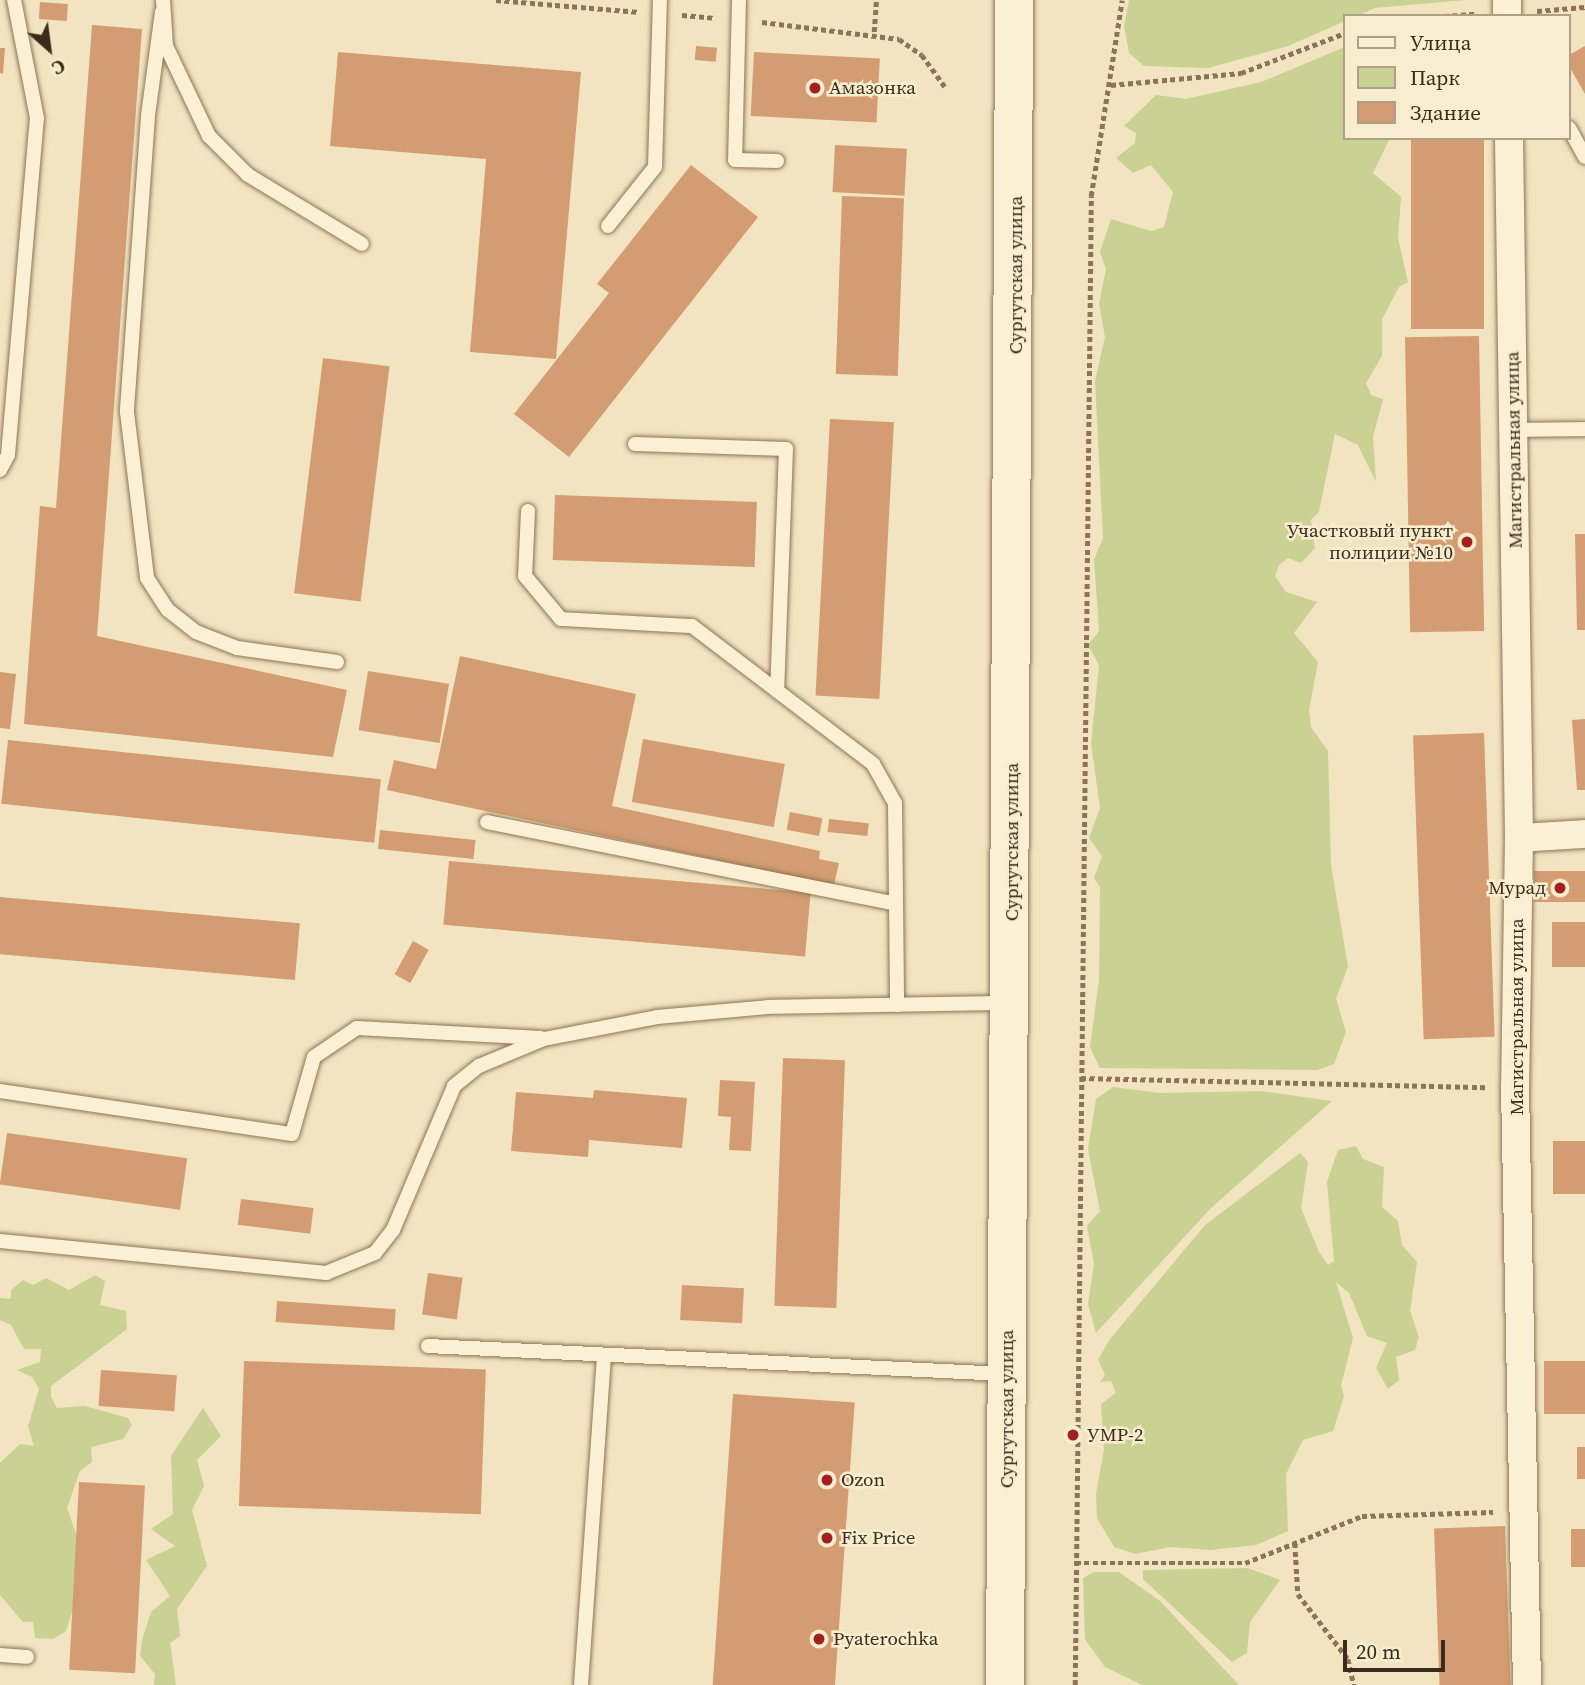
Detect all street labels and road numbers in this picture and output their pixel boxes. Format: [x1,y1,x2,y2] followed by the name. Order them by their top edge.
[1005,196,1027,354] street label: Сургутская улица
[1501,351,1527,549] street label: Магистральная улица
[1001,763,1023,921] street label: Сургутская улица
[1506,918,1528,1116] street label: Магистральная улица
[996,1330,1018,1488] street label: Сургутская улица

